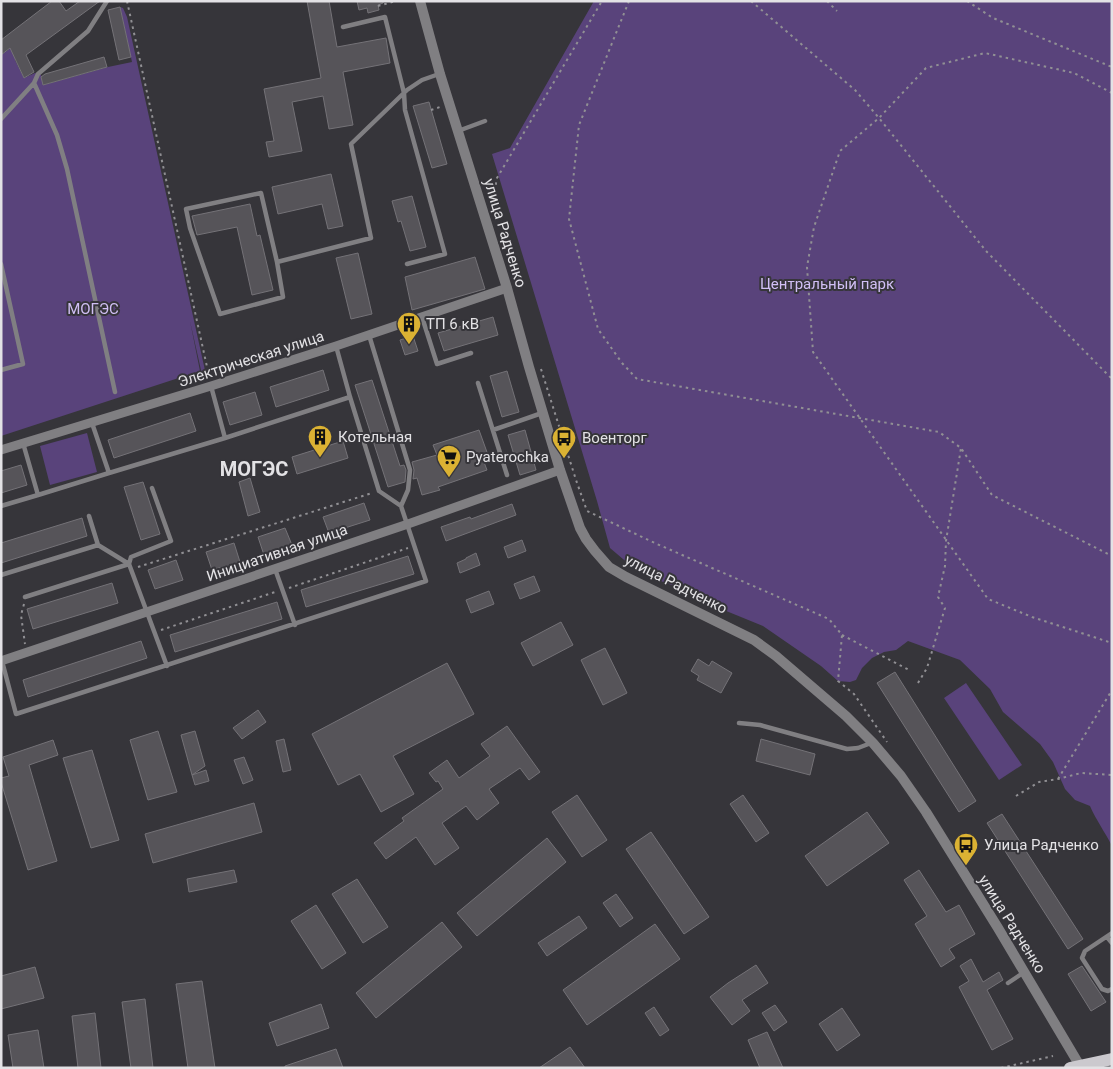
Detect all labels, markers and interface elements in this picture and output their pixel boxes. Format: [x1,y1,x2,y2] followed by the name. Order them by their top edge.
[480,177,530,289] street label: улица Радченко
[760,275,894,293] park label: Центральный парк
[67,300,119,318] park label: МОГЭС
[396,311,422,345] building icon: ТП 6 кВ
[426,315,479,333] place label: ТП 6 кВ
[176,327,326,391] street label: Электрическая улица
[307,424,333,458] building icon: Котельная
[551,425,577,459] bus stop icon: Военторг
[338,428,412,446] place label: Котельная
[582,429,647,447] place label: Военторг
[436,444,462,478] supermarket icon: Pyaterochka
[466,448,549,466] place label: Pyaterochka
[220,457,288,481] district label: МОГЭС
[204,520,350,586] street label: Инициативная улица
[622,550,730,618] street label: улица Радченко
[953,832,979,866] bus stop icon: Улица Радченко
[984,836,1099,854] place label: Улица Радченко
[975,871,1049,977] street label: улица Радченко

